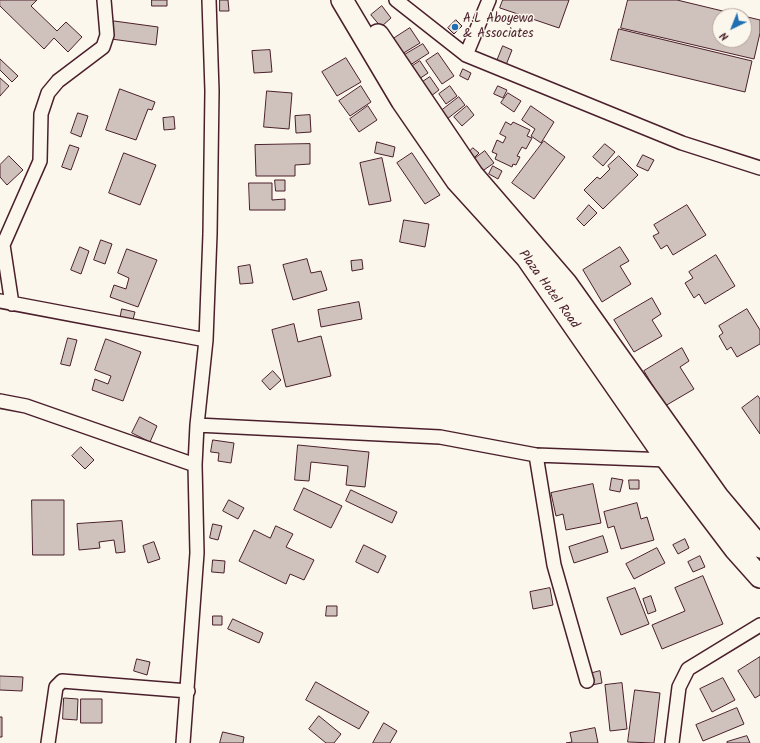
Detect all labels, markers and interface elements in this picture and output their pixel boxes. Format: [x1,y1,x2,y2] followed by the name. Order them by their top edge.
[712,8,752,48] north arrow
[463,12,534,43] place label: A.L Aboyewa & Associates
[450,22,460,32] marker: A.L Aboyewa & Associates
[716,27,733,45] text: N
[514,248,582,332] street label: Plaza Hotel Road

